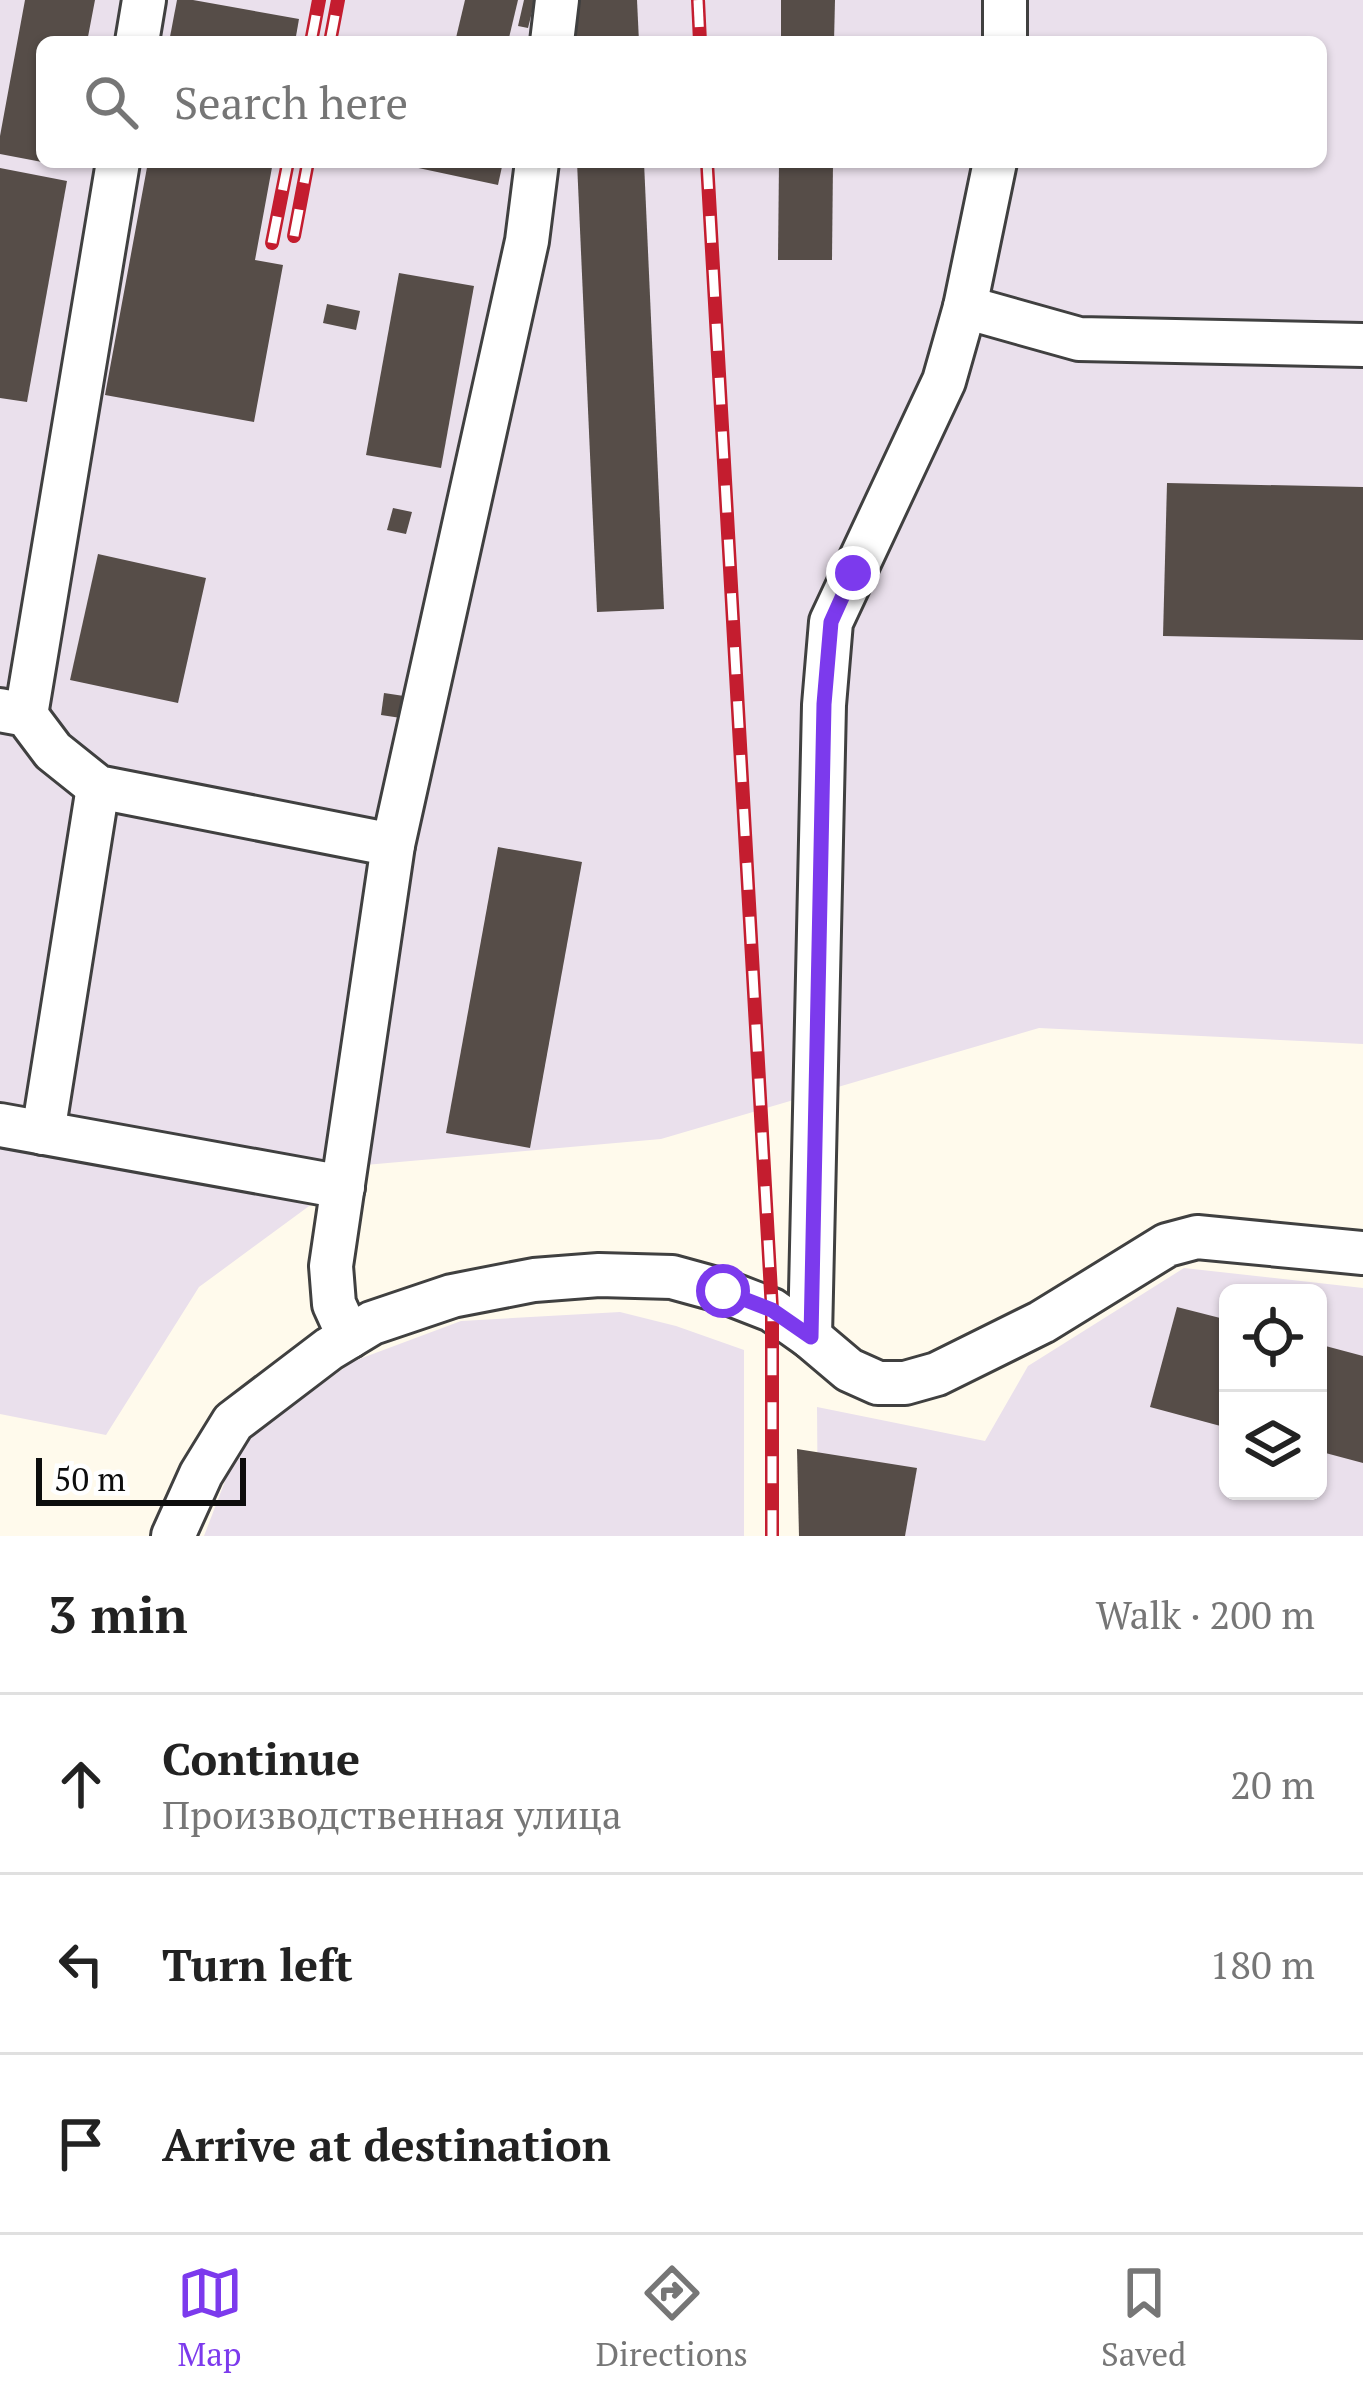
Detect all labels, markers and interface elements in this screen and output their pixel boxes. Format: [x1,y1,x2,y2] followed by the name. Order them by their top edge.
[36,36,1327,168] search box
[78,69,144,135] icon: search
[174,72,408,132] text: Search here
[826,546,880,600] route end
[696,1264,750,1318] route start
[1219,1284,1327,1500] map controls
[1219,1284,1327,1392] button: locate
[1219,1392,1327,1500] button: layers
[36,1452,246,1505] scale bar
[54,1457,126,1500] text: 50 m
[48,1580,188,1648] text: 3 min
[1096,1588,1315,1640] text: Walk · 200 m
[162,1728,360,1788] text: Continue
[48,1751,114,1817] icon: ahead
[1230,1758,1315,1810] text: 20 m
[162,1788,622,1840] text: Производственная улица
[48,1931,114,1997] icon: left
[162,1934,353,1994] text: Turn left
[1210,1938,1315,1990] text: 180 m
[48,2111,114,2177] icon: arrive
[162,2114,611,2174] text: Arrive at destination
[177,2260,243,2375] tab: Map
[596,2260,748,2375] tab: Directions
[1101,2260,1186,2375] tab: Saved

